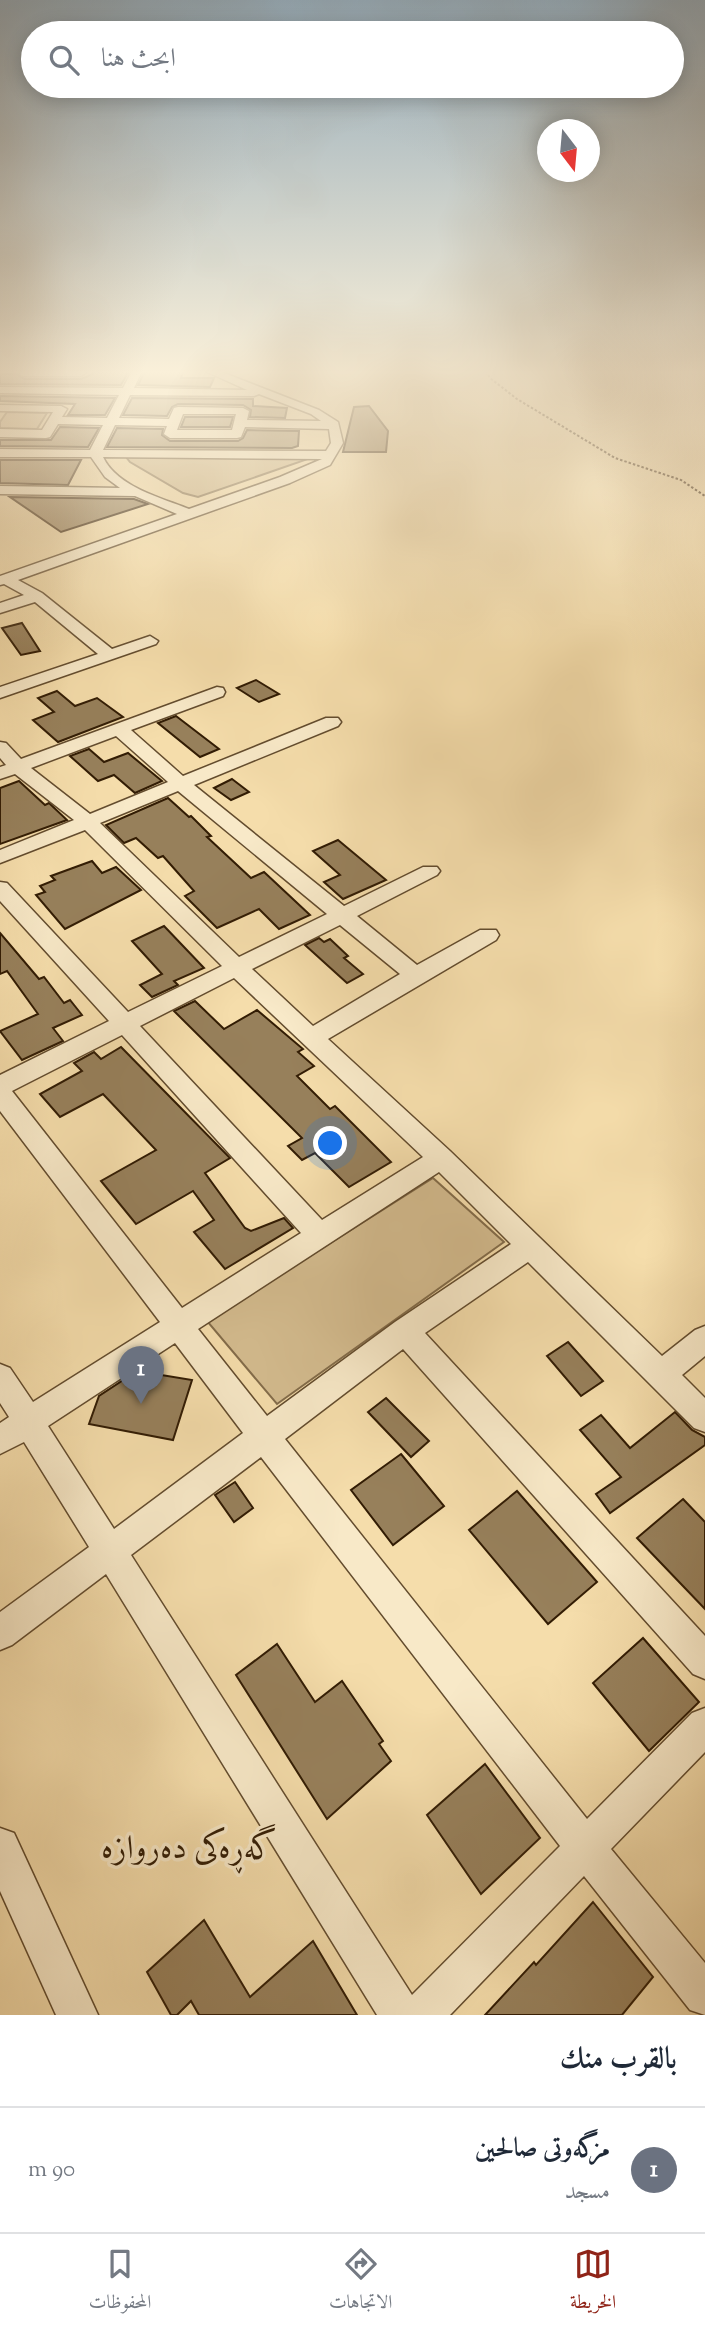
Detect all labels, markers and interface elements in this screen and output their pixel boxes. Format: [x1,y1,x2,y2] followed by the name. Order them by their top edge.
[21,21,684,98] search box
[45,41,83,79] icon: search
[101,41,176,78] text: ابحث هنا
[537,119,600,182] north arrow
[313,1126,347,1160] your location
[118,1346,164,1404] pin: 1
[101,1824,277,1874] district label: گەڕەکی دەروازە
[560,2039,677,2082] text: بالقرب منك
[475,2131,610,2168] text: مزگەوتی صالحین
[28,2154,75,2187] text: 90 m
[650,2154,658,2187] text: 1
[565,2176,610,2209] text: مسجد
[89,2245,151,2320] tab: المحفوظات
[329,2245,392,2320] tab: الاتجاهات
[570,2245,616,2320] tab: الخريطة

